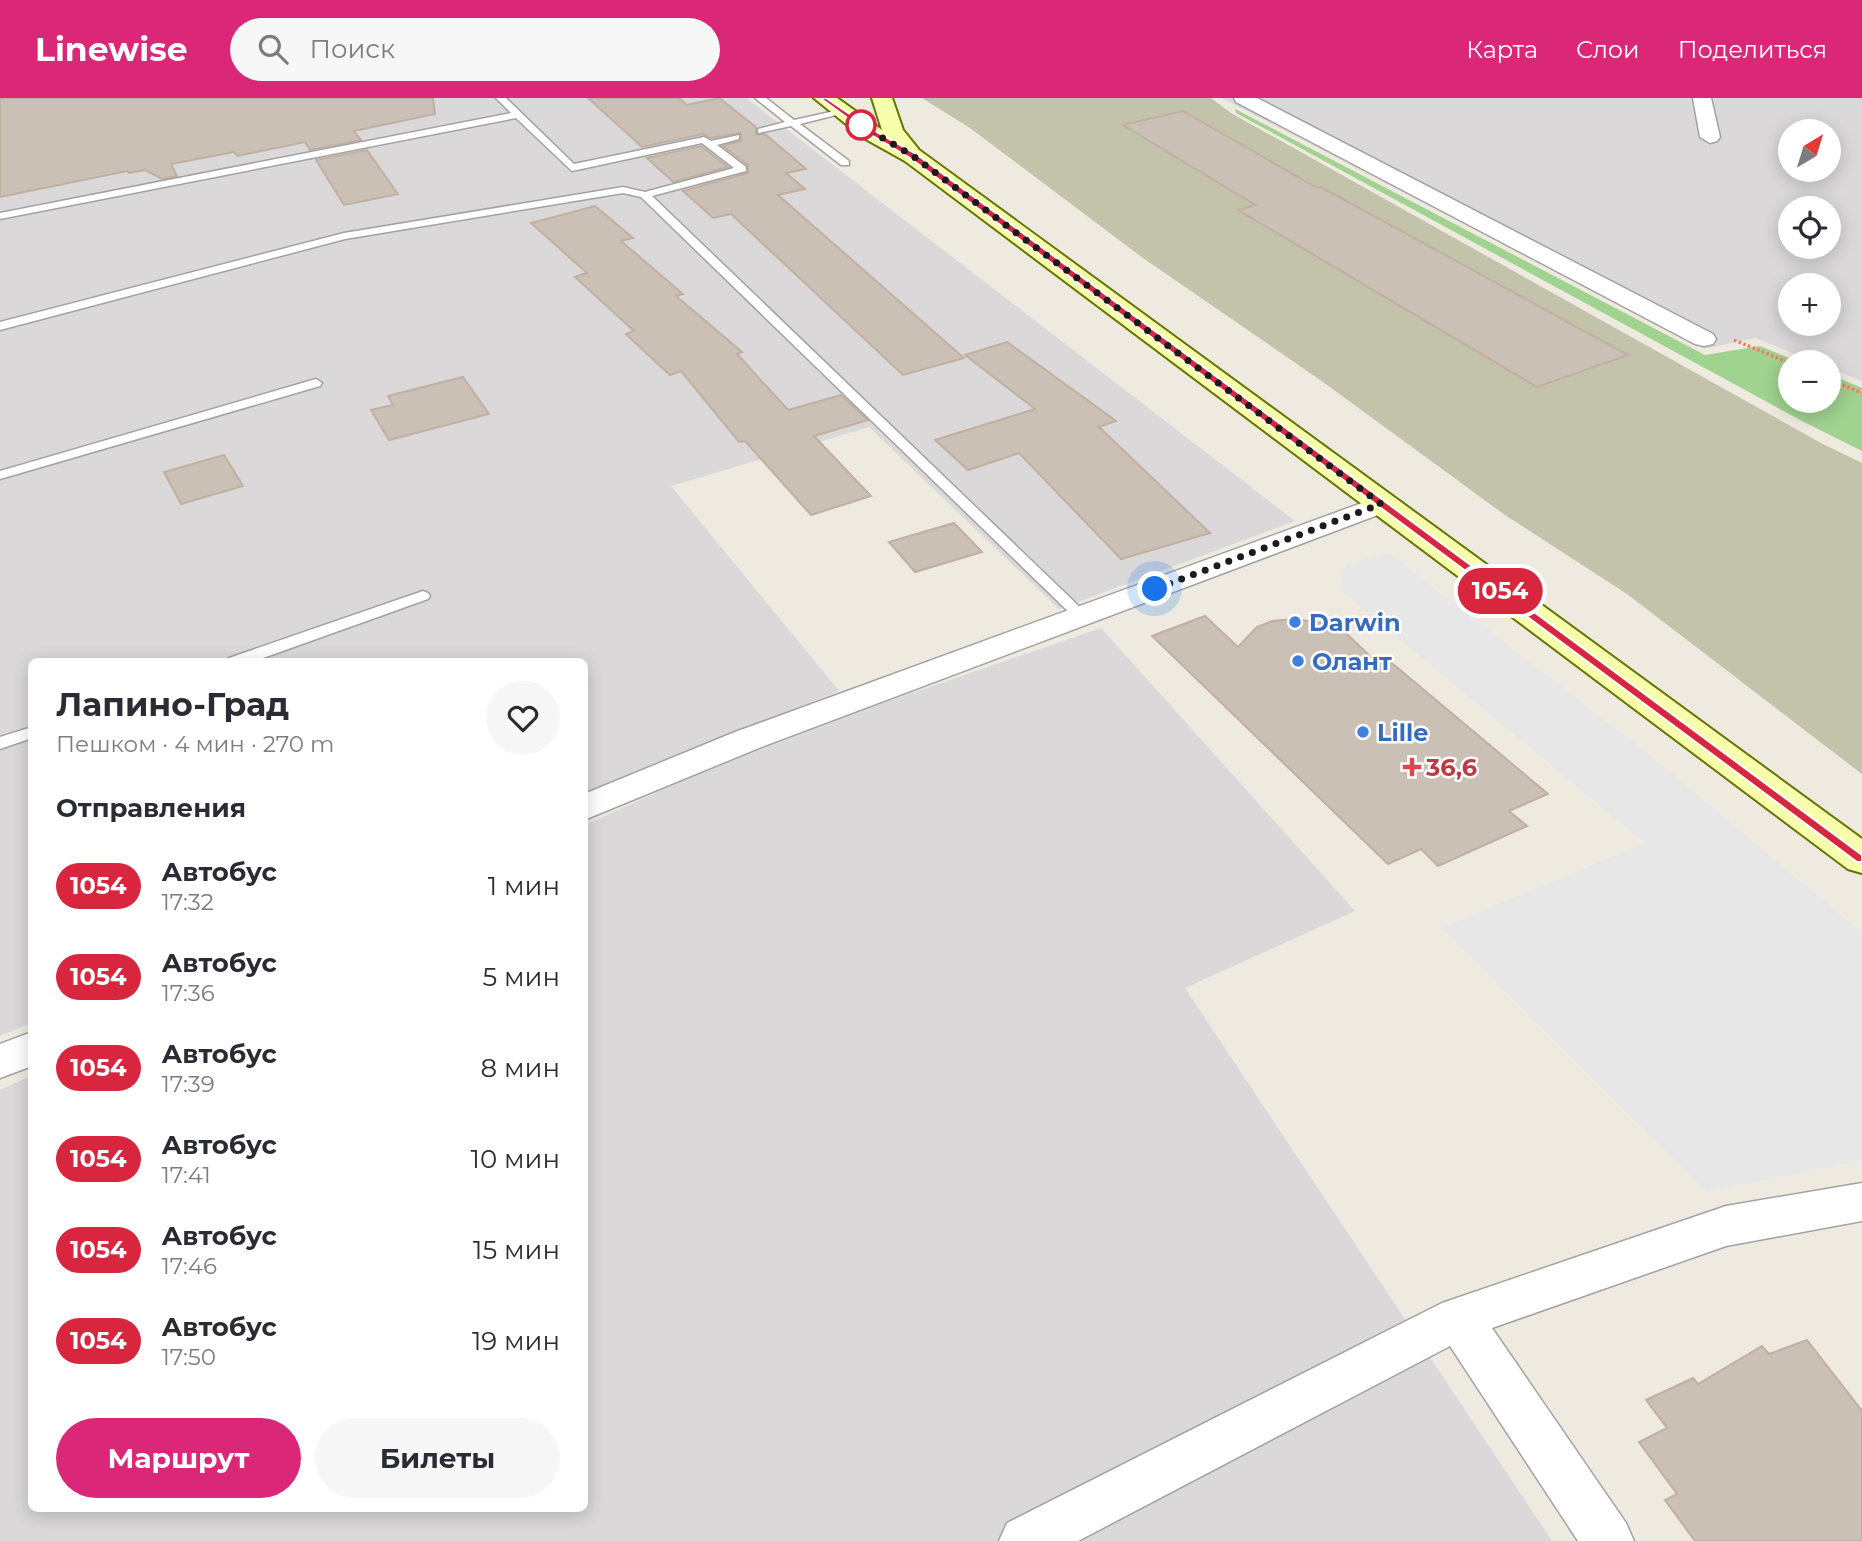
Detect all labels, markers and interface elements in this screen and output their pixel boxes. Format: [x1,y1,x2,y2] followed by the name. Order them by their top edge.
[230,18,720,81] search box
[35,29,188,69] text: Linewise
[254,30,292,68] icon: search
[310,33,395,65] text: Поиск
[1466,35,1538,64] text: Карта
[1576,35,1640,64] text: Слои
[1678,35,1827,64] text: Поделиться
[846,110,876,140] unlabelled marker
[1778,119,1841,182] north arrow
[1778,119,1841,413] map controls
[1778,196,1841,259] button: locate
[1778,273,1841,336] button: +
[1778,350,1841,413] button: −
[1451,568,1549,614] line badge: 1054
[1137,571,1172,606] your location
[1472,576,1528,605] text: 1054
[1309,608,1401,637] place label: Darwin
[1287,614,1303,630] marker: Darwin
[1312,647,1392,676] place label: Олант
[1290,653,1306,669] marker: Олант
[486,681,560,755] button: heart
[56,684,289,724] text: Лапино-Град
[1377,718,1428,747] place label: Lille
[1355,724,1371,740] marker: Lille
[56,730,335,758] text: Пешком · 4 мин · 270 m
[1425,753,1477,782] place label: 36,6
[1404,759,1420,775] marker: 36,6
[56,792,246,824] text: Отправления
[162,856,277,888] text: Автобус
[488,870,560,902] text: 1 мин
[70,871,127,900] text: 1054
[162,888,214,916] text: 17:32
[162,947,277,979] text: Автобус
[482,961,560,993] text: 5 мин
[70,962,127,991] text: 1054
[162,979,215,1007] text: 17:36
[162,1038,277,1070] text: Автобус
[481,1052,560,1084] text: 8 мин
[70,1053,127,1082] text: 1054
[162,1070,215,1098] text: 17:39
[162,1129,277,1161] text: Автобус
[471,1143,560,1175] text: 10 мин
[70,1144,127,1173] text: 1054
[162,1161,211,1189] text: 17:41
[162,1220,277,1252] text: Автобус
[473,1234,560,1266] text: 15 мин
[70,1235,127,1264] text: 1054
[162,1252,217,1280] text: 17:46
[162,1311,277,1343] text: Автобус
[472,1325,560,1357] text: 19 мин
[70,1326,127,1355] text: 1054
[162,1343,216,1371] text: 17:50
[56,1418,301,1498] button: Маршрут
[315,1418,560,1498] button: Билеты

